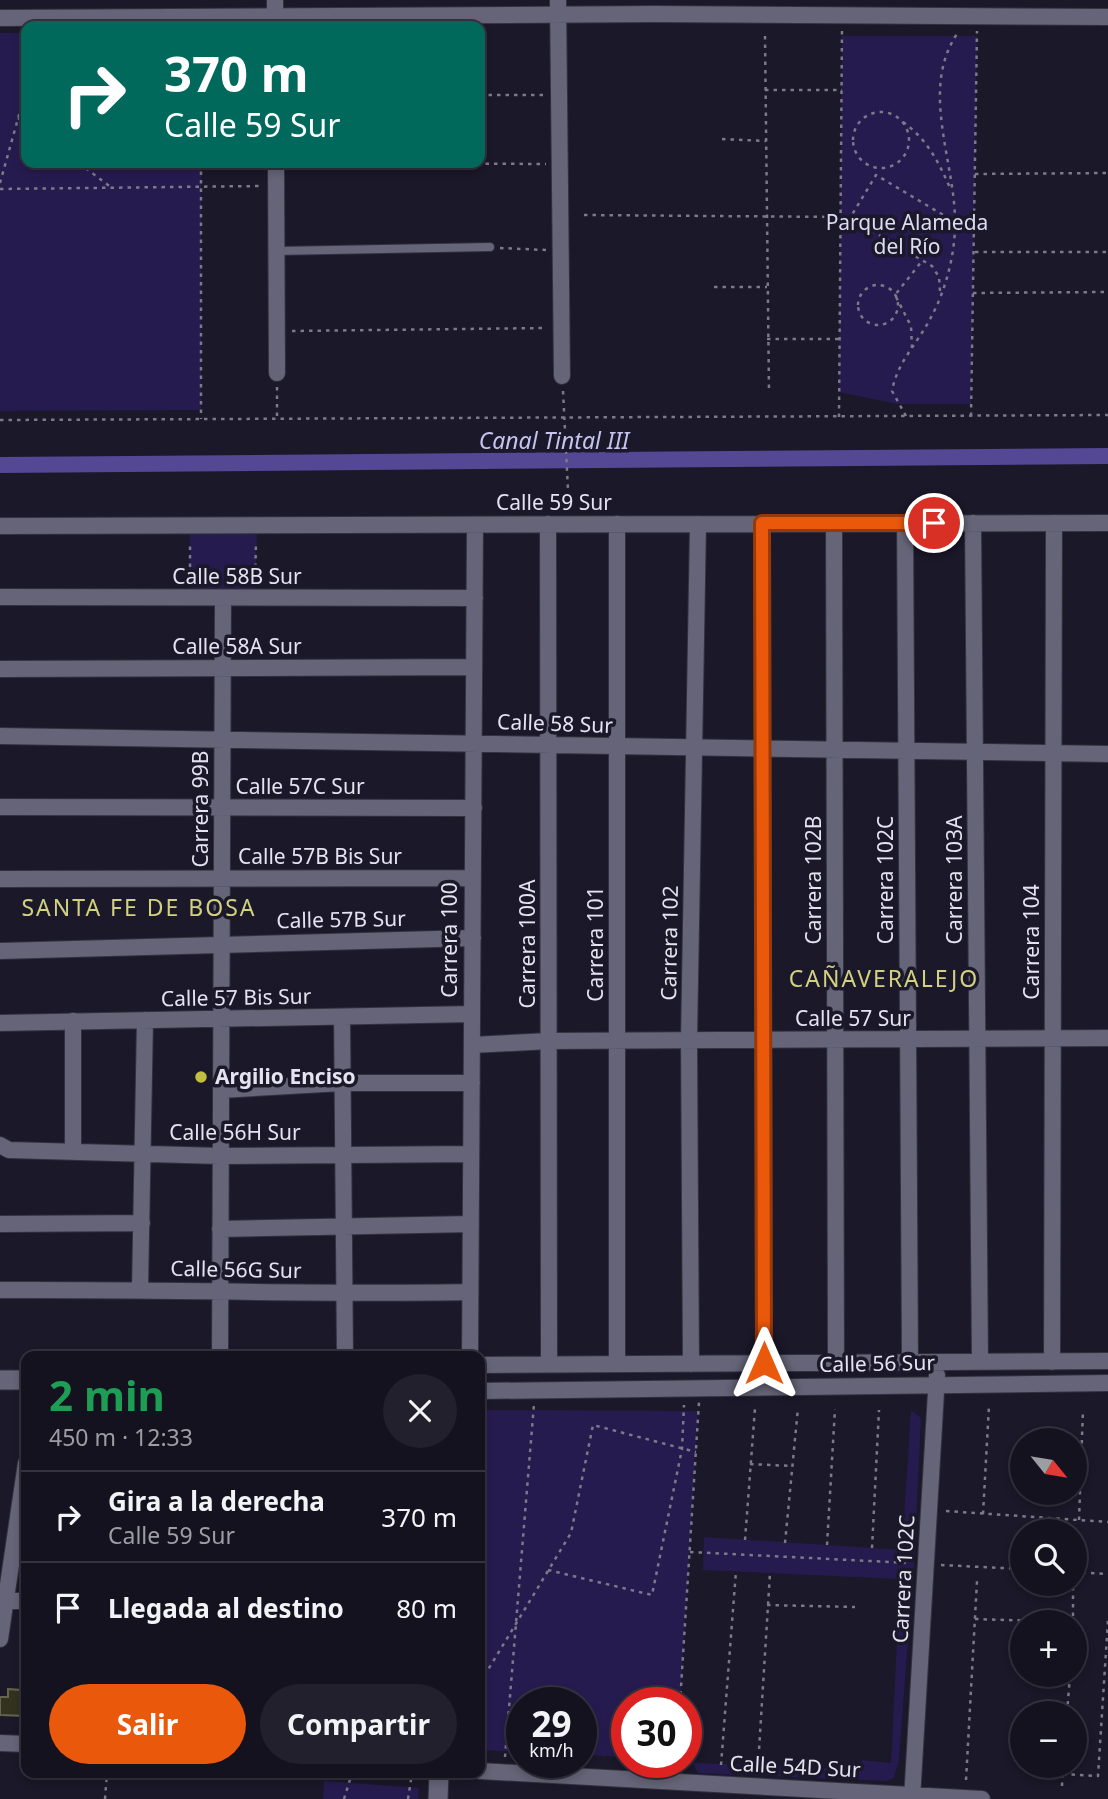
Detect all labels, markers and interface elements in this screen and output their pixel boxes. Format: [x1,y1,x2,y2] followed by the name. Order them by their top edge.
[164,40,309,106] text: 370 m
[49,49,140,140] icon: right
[164,103,341,146] text: Calle 59 Sur
[826,208,988,260] park label: Parque Alameda del Río
[479,424,631,456] water label: Canal Tintal III
[496,488,612,516] street label: Calle 59 Sur
[904,493,964,553] pin
[915,504,953,542] icon: arrive
[172,562,302,590] street label: Calle 58B Sur
[172,632,302,660] street label: Calle 58A Sur
[497,707,614,739] street label: Calle 58 Sur
[186,751,214,868] street label: Carrera 99B
[235,772,365,800] street label: Calle 57C Sur
[799,815,827,945] street label: Carrera 102B
[940,815,968,944] street label: Carrera 103A
[871,816,899,944] street label: Carrera 102C
[238,842,402,870] street label: Calle 57B Bis Sur
[513,879,541,1008] street label: Carrera 100A
[435,882,463,998] street label: Carrera 100
[1017,884,1045,1000] street label: Carrera 104
[654,885,684,1001] street label: Carrera 102
[581,886,609,1002] street label: Carrera 101
[21,891,257,923] district label: SANTA FE DE BOSA
[276,904,406,934] street label: Calle 57B Sur
[789,962,979,994] district label: CAÑAVERALEJO
[161,982,312,1012] street label: Calle 57 Bis Sur
[795,1004,911,1032] street label: Calle 57 Sur
[215,1062,356,1090] place label: Argilio Enciso
[193,1069,209,1085] marker: Argilio Enciso
[169,1118,301,1146] street label: Calle 56H Sur
[170,1254,302,1284] street label: Calle 56G Sur
[727,1326,801,1400] position arrow
[819,1348,935,1378] street label: Calle 56 Sur
[49,1366,165,1423] text: 2 min
[383,1374,457,1448] button: close
[49,1421,193,1453] text: 450 m · 12:33
[1010,1428,1087,1505] north arrow
[1010,1428,1087,1778] map controls
[108,1483,325,1519] text: Gira a la derecha
[49,1498,87,1536] icon: right
[381,1499,457,1535] text: 370 m
[886,1514,920,1644] street label: Carrera 102C
[108,1519,235,1551] text: Calle 59 Sur
[1010,1519,1087,1596] button: search
[49,1589,87,1627] icon: arrive
[108,1590,344,1626] text: Llegada al destino
[396,1590,457,1626] text: 80 m
[1010,1610,1087,1687] button: +
[49,1684,246,1764] button: Salir
[260,1684,457,1764] button: Compartir
[611,1687,702,1778] speed limit sign: 30
[531,1700,572,1747] text: 29
[1010,1701,1087,1778] button: −
[529,1738,574,1762] text: km/h
[729,1749,862,1783] street label: Calle 54D Sur

